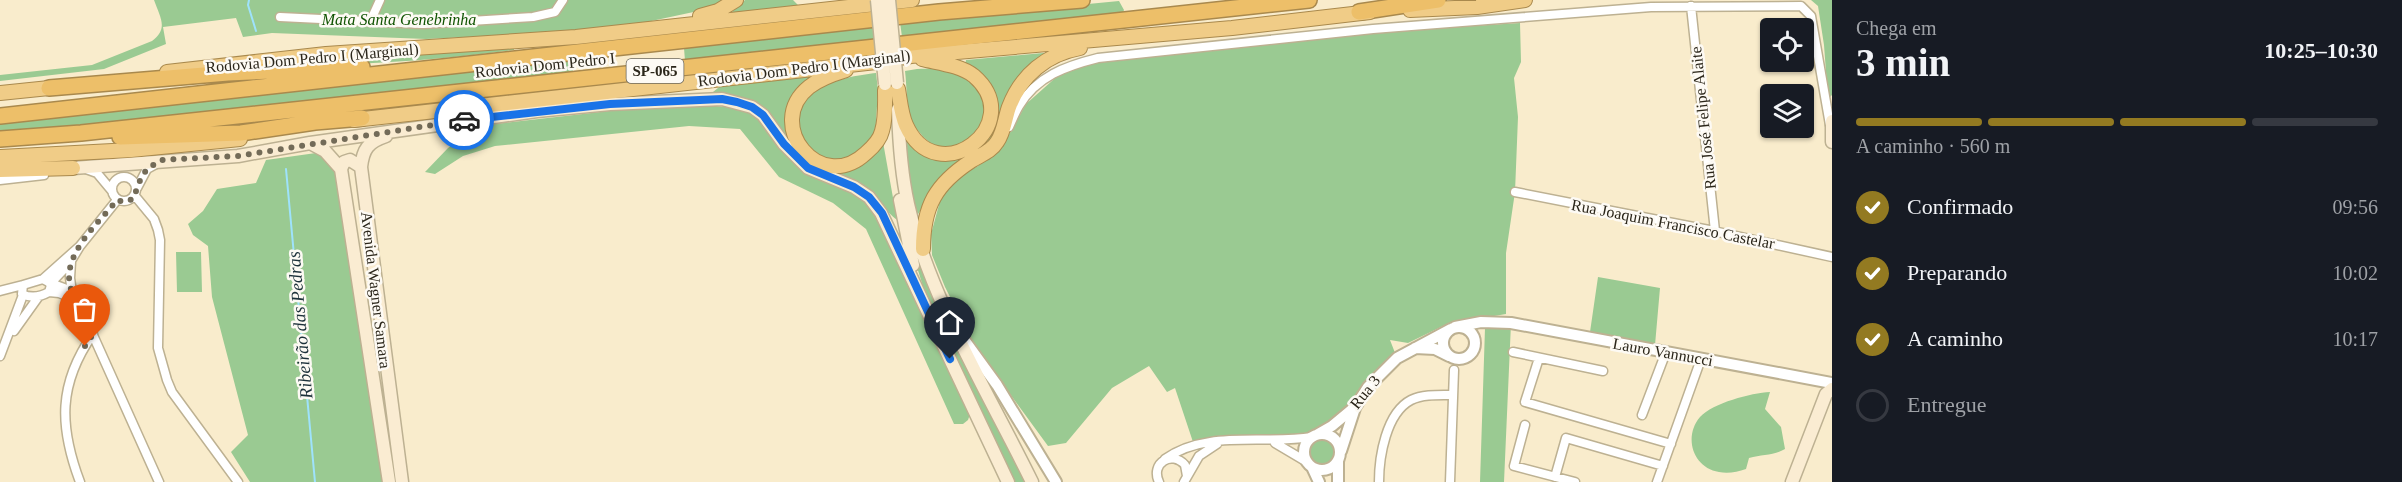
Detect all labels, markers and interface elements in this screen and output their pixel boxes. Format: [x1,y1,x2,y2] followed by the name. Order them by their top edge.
[321,11,476,28] park label: Mata Santa Genebrinha
[1856,17,1937,39] text: Chega em
[1760,18,1814,138] map controls
[1760,18,1814,72] button: locate
[2264,38,2378,63] text: 10:25–10:30
[205,40,419,77] street label: Rodovia Dom Pedro I (Marginal)
[1856,41,1950,84] text: 3 min
[1687,46,1720,190] street label: Rua José Felipe Alaite
[697,47,911,90] street label: Rodovia Dom Pedro I (Marginal)
[474,49,616,81] street label: Rodovia Dom Pedro I
[626,59,684,83] road number: SP-065
[1760,84,1814,138] button: layers
[434,90,494,150] courier
[448,104,481,137] icon: car
[1856,135,2010,157] text: A caminho · 560 m
[1856,191,1889,224] icon: check
[1907,194,2013,219] text: Confirmado
[1570,196,1777,253] street label: Rua Joaquim Francisco Castelar
[2332,196,2378,218] text: 09:56
[357,211,394,370] street label: Avenida Wagner Samara
[284,250,316,401] water label: Ribeirão das Pedras
[1856,257,1889,290] icon: check
[1907,260,2007,285] text: Preparando
[2332,262,2378,284] text: 10:02
[59,284,110,346] pin
[68,293,101,326] icon: bag
[924,297,975,359] pin
[933,306,966,339] icon: home
[1856,323,1889,356] icon: check
[1907,326,2003,351] text: A caminho
[2332,328,2378,350] text: 10:17
[1612,335,1715,369] street label: Lauro Vannucci
[1347,372,1383,412] street label: Rua 3
[1907,392,1986,417] text: Entregue

